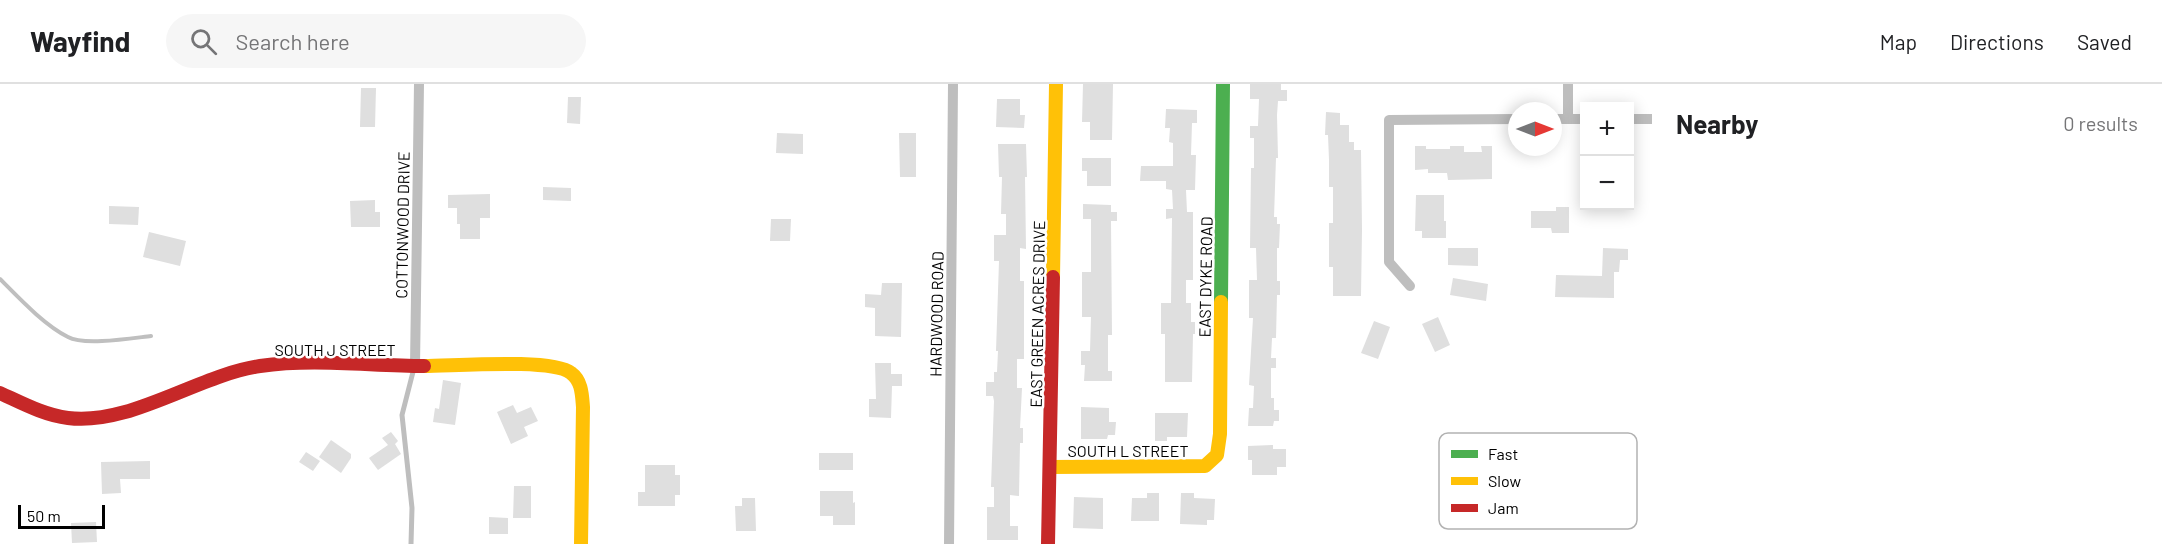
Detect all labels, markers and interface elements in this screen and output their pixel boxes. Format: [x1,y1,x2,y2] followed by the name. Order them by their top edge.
[166,14,586,68] search box
[30,24,130,58] text: Wayfind
[187,25,220,58] icon: search
[235,28,350,54] text: Search here
[1880,29,1917,54] text: Map
[1950,29,2044,54] text: Directions
[2077,29,2132,54] text: Saved
[1508,102,1562,156] north arrow
[1580,102,1634,210] map controls
[1580,102,1634,156] button: +
[1676,108,1758,139] text: Nearby
[2063,111,2138,135] text: 0 results
[391,151,413,299] street label: COTTONWOOD DRIVE
[1580,156,1634,210] button: −
[1194,216,1216,338] street label: EAST DYKE ROAD
[1026,220,1048,408] street label: EAST GREEN ACRES DRIVE
[925,251,947,377] street label: HARDWOOD ROAD
[274,340,396,359] street label: SOUTH J STREET
[1439,433,1637,529] legend
[1067,441,1189,460] street label: SOUTH L STREET
[1488,444,1518,463] text: Fast
[1488,471,1521,490] text: Slow
[1488,498,1519,517] text: Jam
[18,502,105,530] scale bar
[27,506,61,525] text: 50 m

